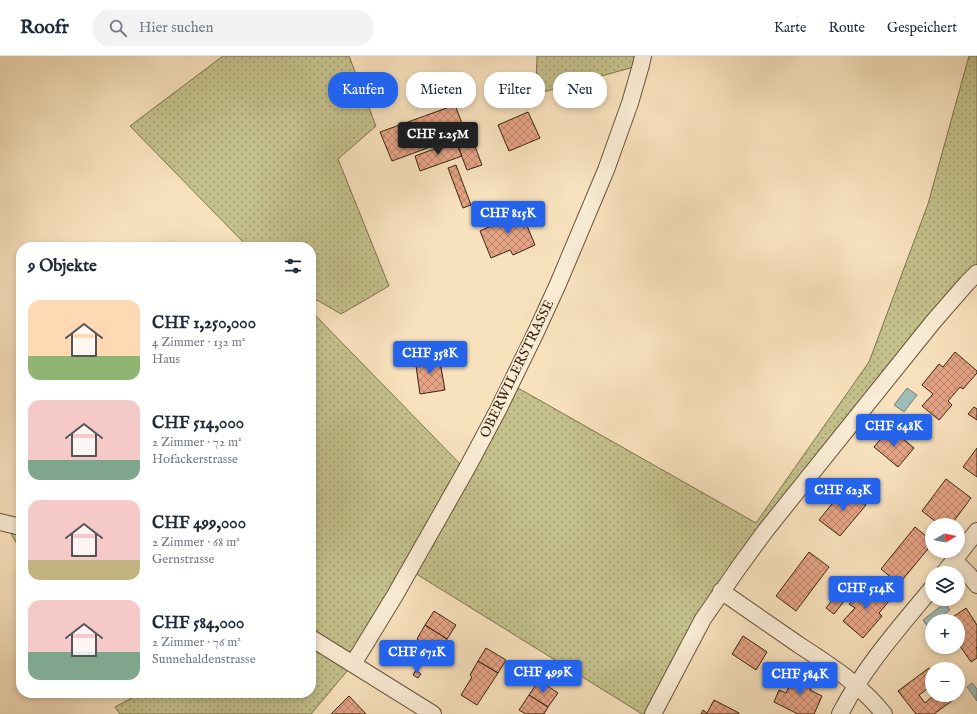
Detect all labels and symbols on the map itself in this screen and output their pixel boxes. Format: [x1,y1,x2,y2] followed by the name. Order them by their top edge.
[392,122,484,156] pin: CHF 1.25M
[467,201,549,235] pin: CHF 815K
[476,297,558,441] street label: OBERWILERSTRASSE
[389,341,471,375] pin: CHF 358K
[853,414,935,448] pin: CHF 648K
[802,478,884,512] pin: CHF 623K
[925,518,965,558] north arrow
[825,576,907,610] pin: CHF 514K
[376,640,458,674] pin: CHF 671K
[502,660,584,694] pin: CHF 499K
[759,662,841,696] pin: CHF 584K

